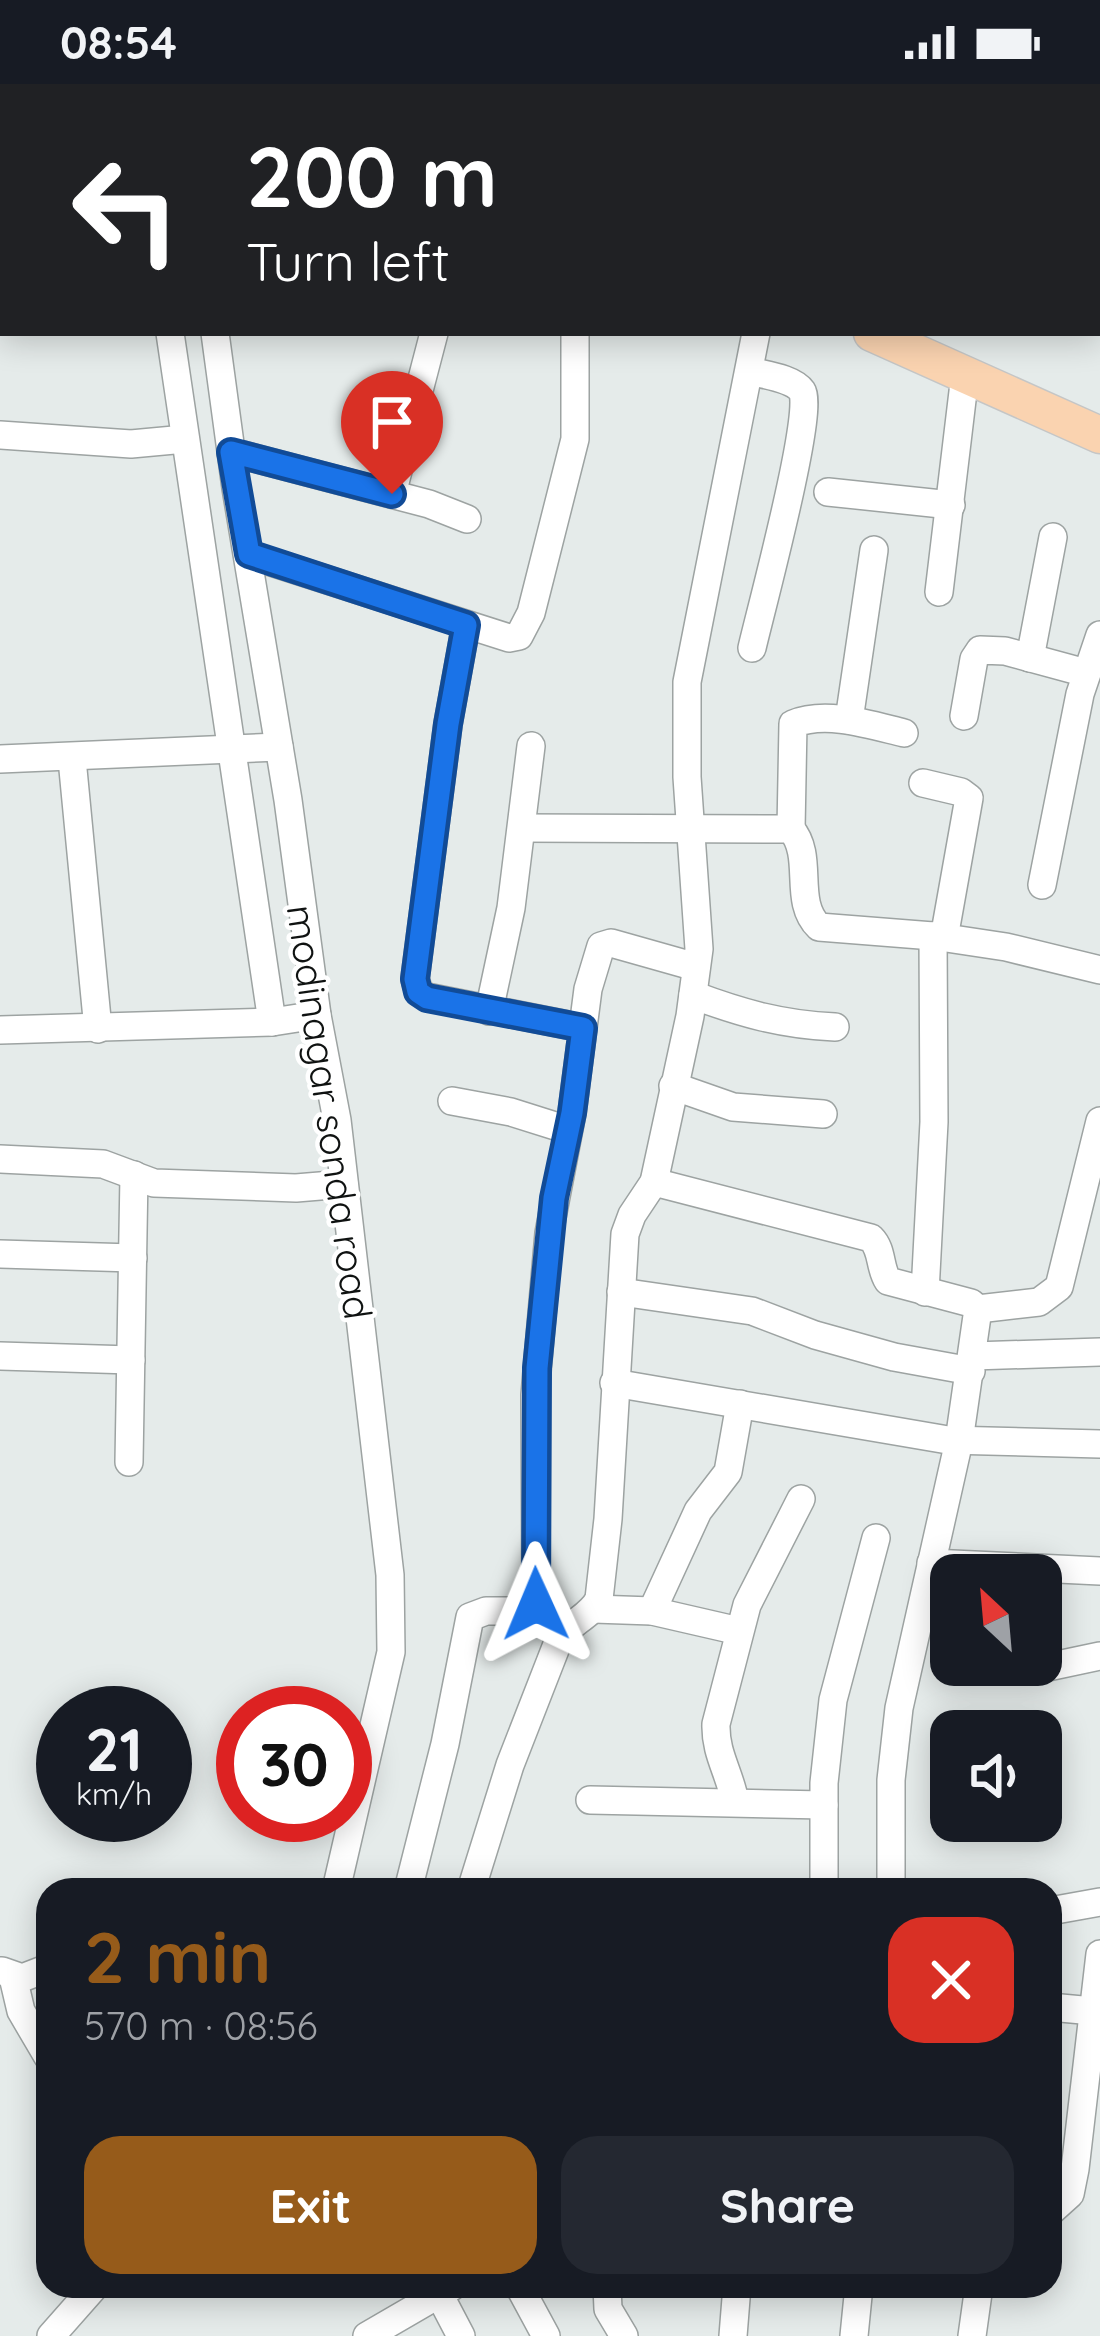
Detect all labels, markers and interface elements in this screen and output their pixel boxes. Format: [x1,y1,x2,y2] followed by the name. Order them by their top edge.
[60,14,177,70] text: 08:54
[246,123,498,228] text: 200 m
[48,132,204,288] icon: left
[246,227,450,295] text: Turn left
[341,371,443,494] pin
[359,389,425,455] icon: arrive
[277,902,383,1322] street label: modinagar sonda road
[473,1541,599,1667] position arrow
[930,1554,1062,1686] north arrow
[930,1554,1062,1842] map controls
[216,1686,372,1842] speed limit sign: 30
[930,1710,1062,1842] button: sound
[85,1711,143,1786] text: 21
[76,1775,152,1813] text: km/h
[84,1911,271,2001] text: 2 min
[888,1917,1014,2043] button: close
[84,2001,317,2050] text: 570 m · 08:56
[84,2136,537,2274] button: Exit
[561,2136,1014,2274] button: Share

